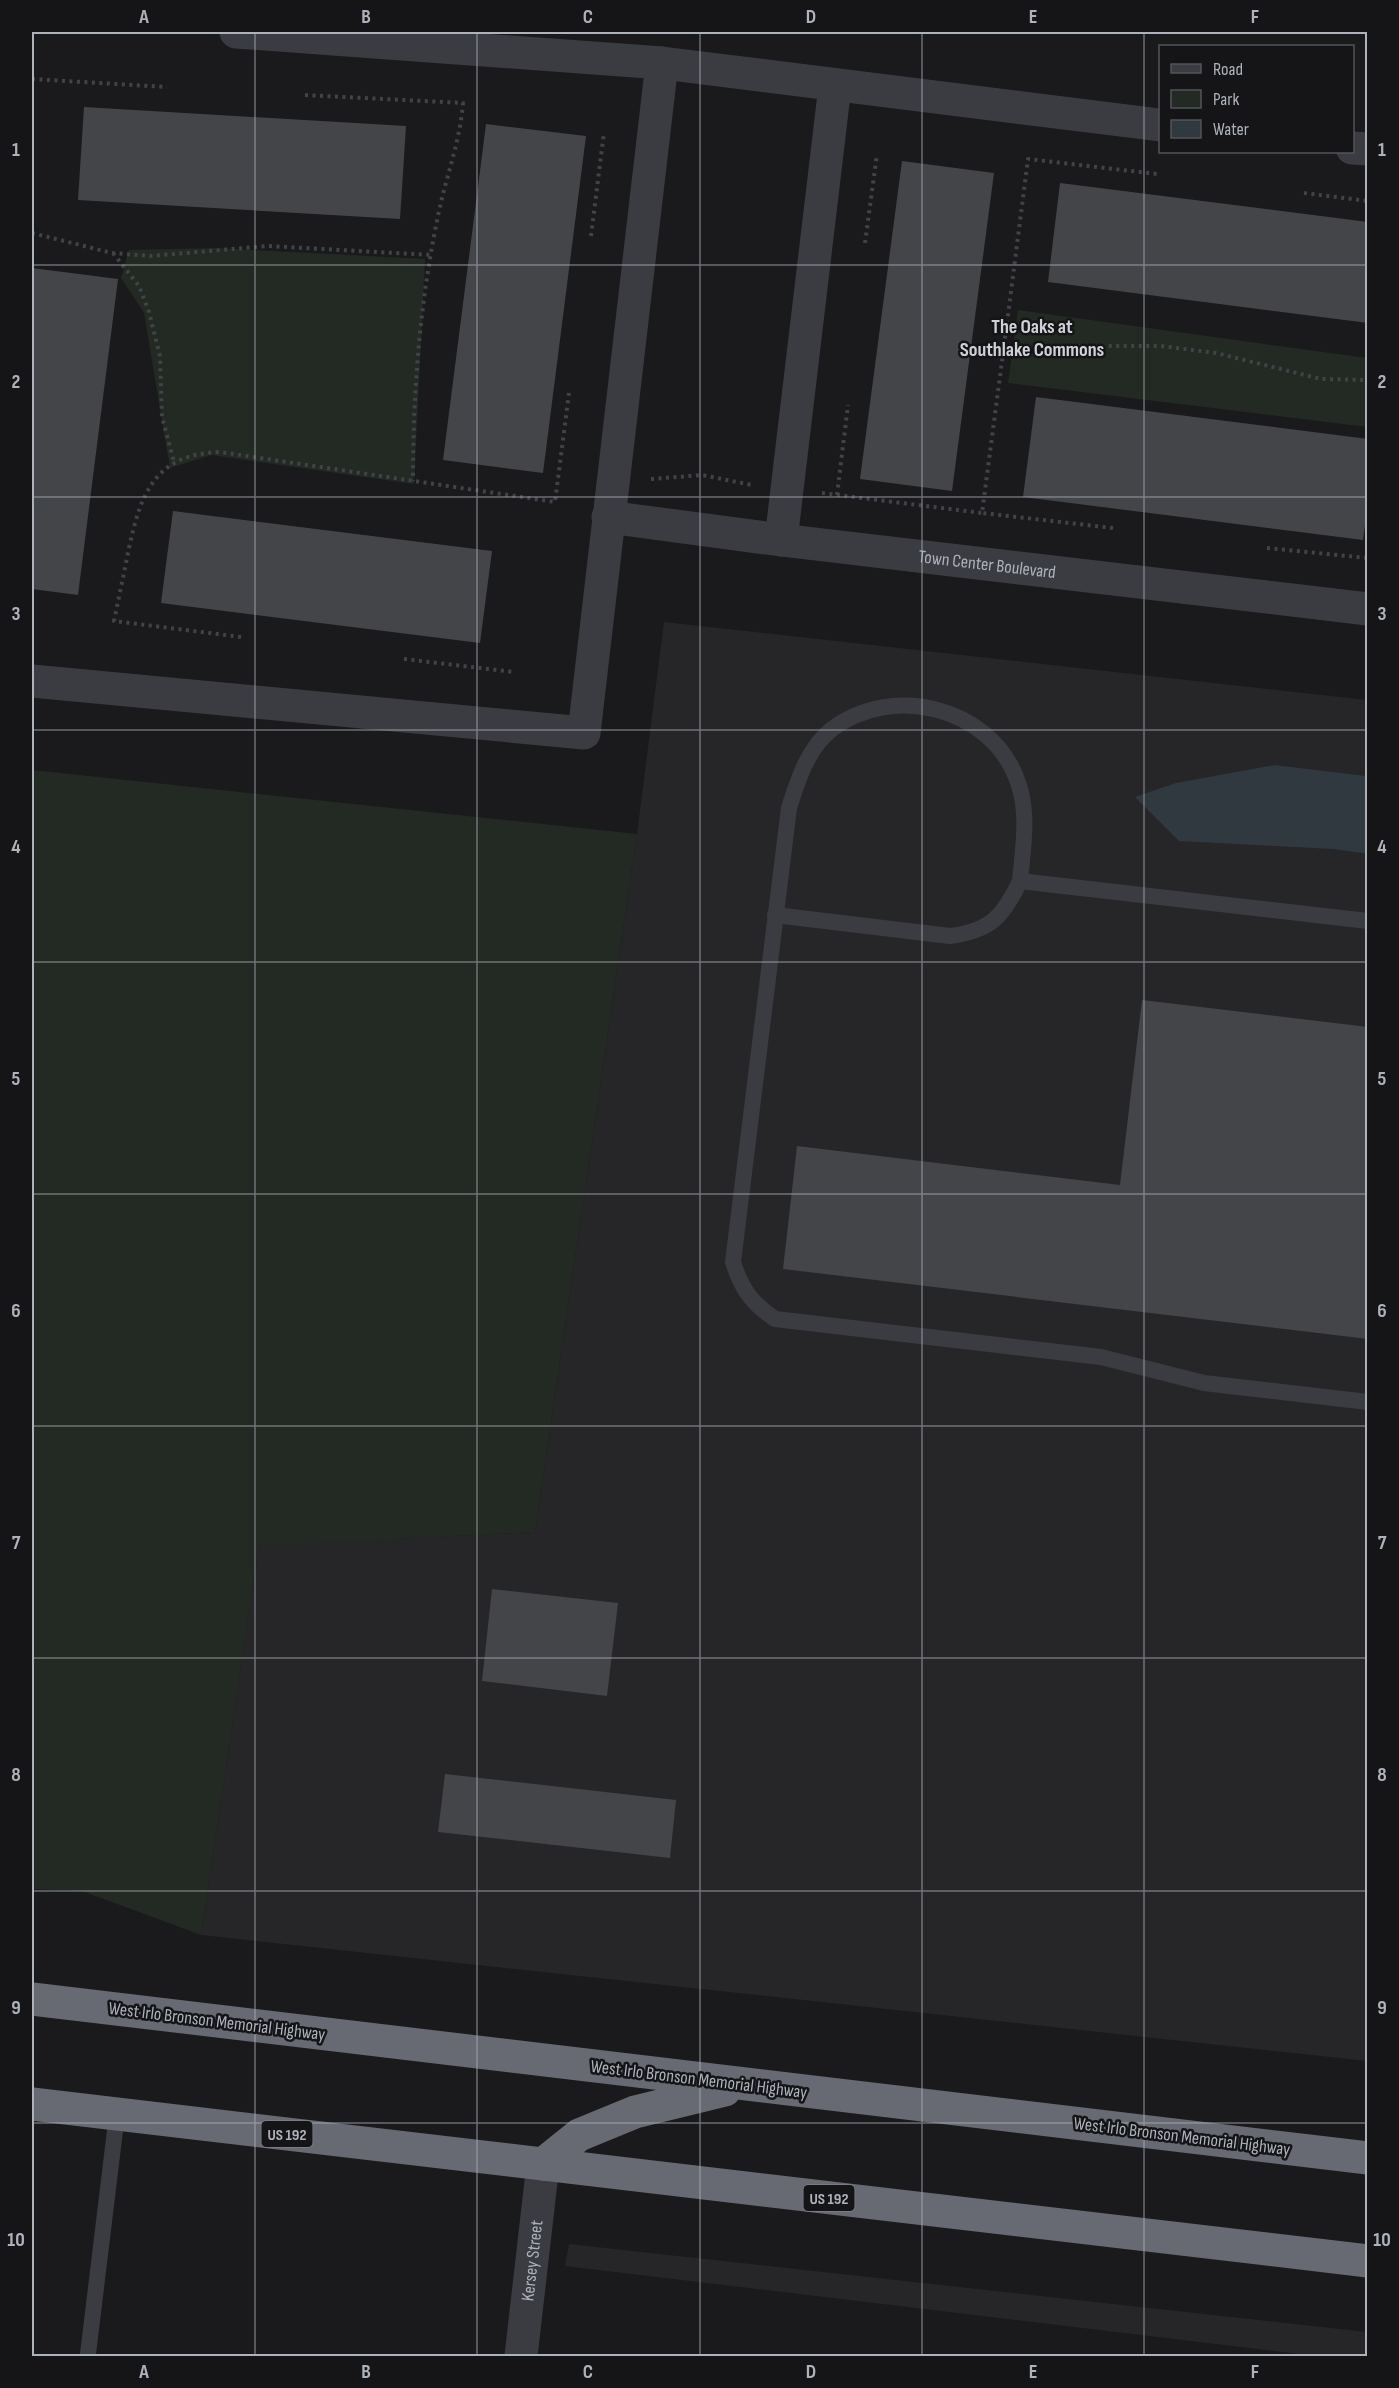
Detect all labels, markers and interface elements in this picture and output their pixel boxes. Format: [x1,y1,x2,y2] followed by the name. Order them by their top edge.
[138,5,149,29] text: A
[361,5,371,29] text: B
[583,5,593,29] text: C
[806,5,816,29] text: D
[1029,5,1037,29] text: E
[1251,5,1259,29] text: F
[1159,45,1354,153] legend
[1213,59,1243,80] text: Road
[1213,89,1239,110] text: Park
[1213,119,1249,140] text: Water
[12,138,20,162] text: 1
[1378,138,1386,162] text: 1
[960,315,1105,362] district label: The Oaks at Southlake Commons
[12,370,20,394] text: 2
[1378,370,1386,394] text: 2
[917,546,1057,583] street label: Town Center Boulevard
[12,602,21,626] text: 3
[1378,602,1387,626] text: 3
[11,835,21,859] text: 4
[1377,835,1387,859] text: 4
[12,1067,21,1091] text: 5
[1378,1067,1387,1091] text: 5
[11,1299,21,1323] text: 6
[1377,1299,1387,1323] text: 6
[12,1531,21,1555] text: 7
[1378,1531,1387,1555] text: 7
[11,1763,21,1787] text: 8
[1377,1763,1387,1787] text: 8
[11,1996,21,2020] text: 9
[1377,1996,1387,2020] text: 9
[107,1998,327,2045] street label: West Irlo Bronson Memorial Highway
[589,2056,809,2103] street label: West Irlo Bronson Memorial Highway
[1072,2113,1292,2160] street label: West Irlo Bronson Memorial Highway
[262,2121,312,2147] road number: US 192
[804,2185,854,2211] road number: US 192
[517,2219,548,2302] street label: Kersey Street
[7,2228,25,2252] text: 10
[1373,2228,1391,2252] text: 10
[138,2360,149,2384] text: A
[361,2360,371,2384] text: B
[583,2360,593,2384] text: C
[806,2360,816,2384] text: D
[1029,2360,1037,2384] text: E
[1251,2360,1259,2384] text: F

